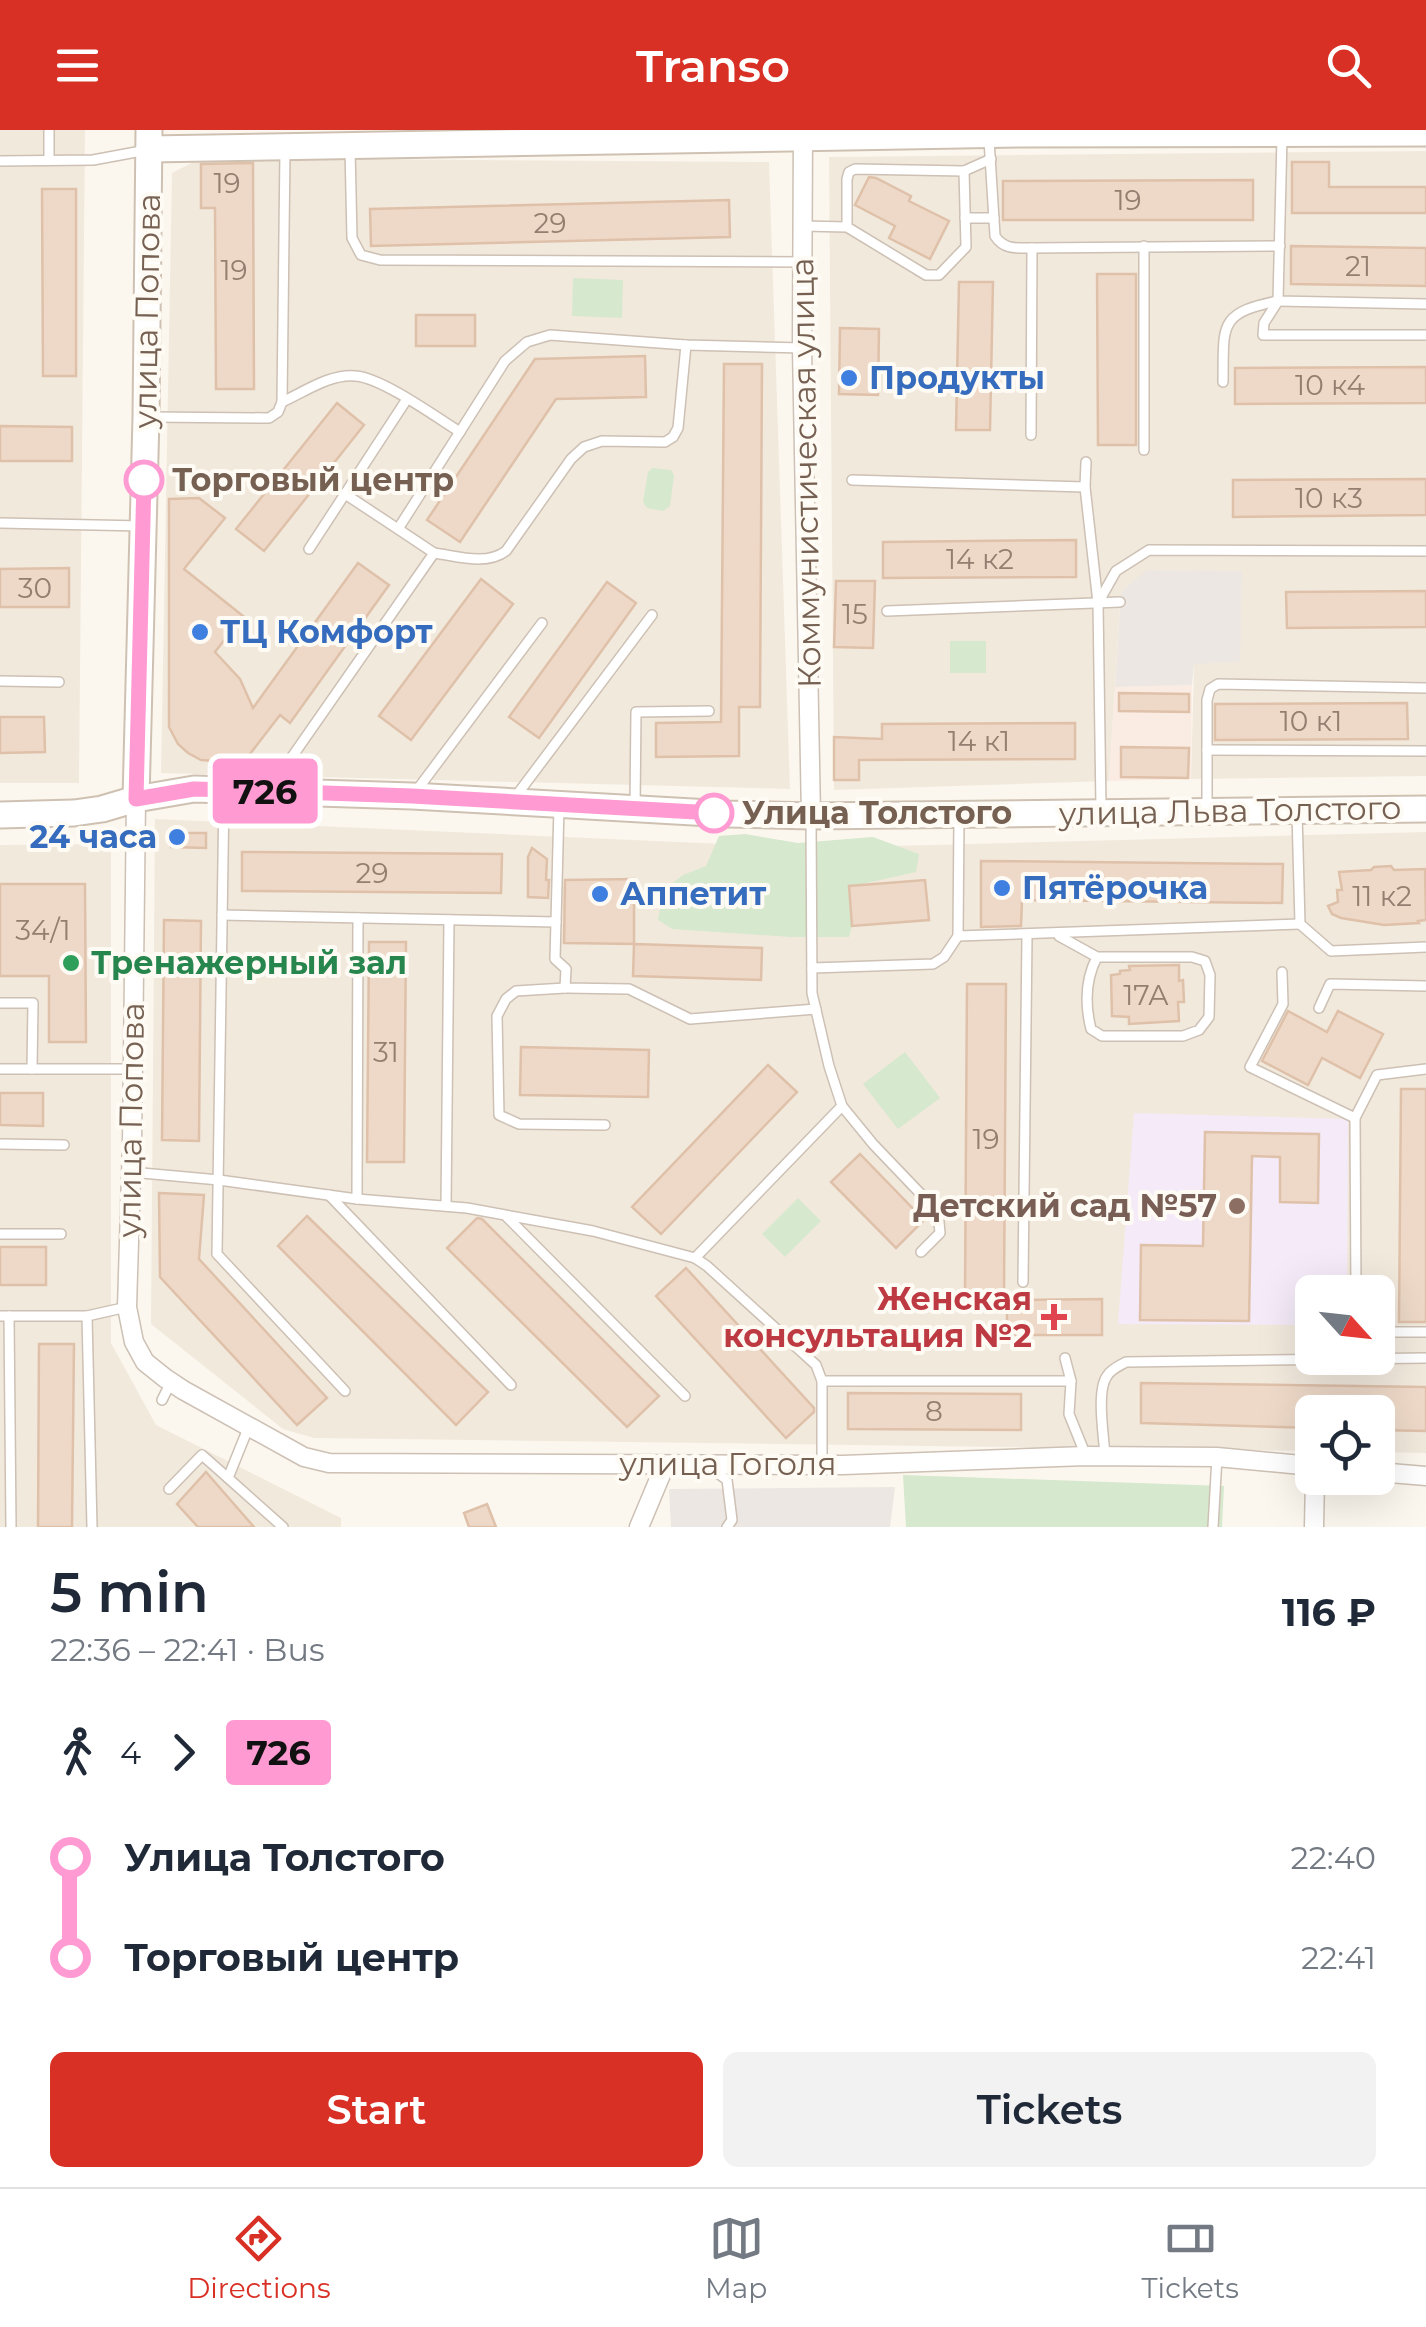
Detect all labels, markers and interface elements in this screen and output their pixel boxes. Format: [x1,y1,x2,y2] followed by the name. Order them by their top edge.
[50,38,105,93] icon: menu
[636,38,790,93] text: Transo
[1321,38,1376,93] icon: search
[213,166,241,200] house number: 19
[1114,183,1142,217] house number: 19
[125,193,168,430] street label: улица Попова
[534,206,566,240] house number: 29
[1345,249,1371,283] house number: 21
[220,253,248,287] house number: 19
[782,258,829,688] street label: Коммунистическая улица
[869,358,1045,397] place label: Продукты
[838,367,860,389] marker: Продукты
[1295,368,1365,402] house number: 10 к4
[172,460,454,499] place label: Торговый центр
[125,461,163,499] marker: Торговый центр
[1295,481,1363,515] house number: 10 к3
[946,542,1014,576] house number: 14 к2
[18,571,52,605] house number: 30
[842,597,868,631] house number: 15
[220,612,433,651] place label: ТЦ Комфорт
[189,621,211,643] marker: ТЦ Комфорт
[1280,704,1342,738] house number: 10 к1
[948,724,1010,758] house number: 14 к1
[208,758,322,824] line badge: 726
[233,770,297,813] text: 726
[1057,788,1402,833] street label: улица Льва Толстого
[742,793,1012,832] place label: Улица Толстого
[695,794,733,832] marker: Улица Толстого
[29,817,157,856] place label: 24 часа
[166,826,188,848] marker: 24 часа
[356,856,388,890] house number: 29
[1022,868,1208,907] place label: Пятёрочка
[620,874,766,913] place label: Аппетит
[991,877,1013,899] marker: Пятёрочка
[1352,879,1412,913] house number: 11 к2
[589,883,611,905] marker: Аппетит
[15,913,71,947] house number: 34/1
[91,943,407,982] place label: Тренажерный зал
[60,952,82,974] marker: Тренажерный зал
[1123,978,1169,1012] house number: 17А
[109,1002,152,1239] street label: улица Попова
[373,1035,399,1069] house number: 31
[972,1122,1000,1156] house number: 19
[913,1186,1217,1225] place label: Детский сад №57
[1226,1195,1248,1217] marker: Детский сад №57
[1295,1275,1395,1375] north arrow
[1295,1275,1395,1495] map controls
[723,1279,1032,1355] place label: Женская консультация №2
[1041,1304,1067,1330] marker: Женская консультация №2
[925,1394,943,1428] house number: 8
[1295,1395,1395,1495] button: locate
[618,1444,837,1483] street label: улица Гоголя
[50,1559,209,1626] text: 5 min
[1282,1589,1376,1636] text: 116 ₽
[50,1630,325,1669] text: 22:36 – 22:41 · Bus
[50,1725,105,1780] icon: walk
[156,1725,211,1780] icon: forward
[246,1731,311,1774] text: 726
[120,1733,141,1772] text: 4
[124,1834,445,1881] text: Улица Толстого
[1291,1838,1376,1877] text: 22:40
[124,1934,459,1981] text: Торговый центр
[1301,1938,1376,1977] text: 22:41
[50,2052,703,2167] button: Start
[723,2052,1376,2167] button: Tickets
[187,2211,331,2305] tab: Directions
[705,2211,767,2305] tab: Map
[1142,2211,1239,2305] tab: Tickets

